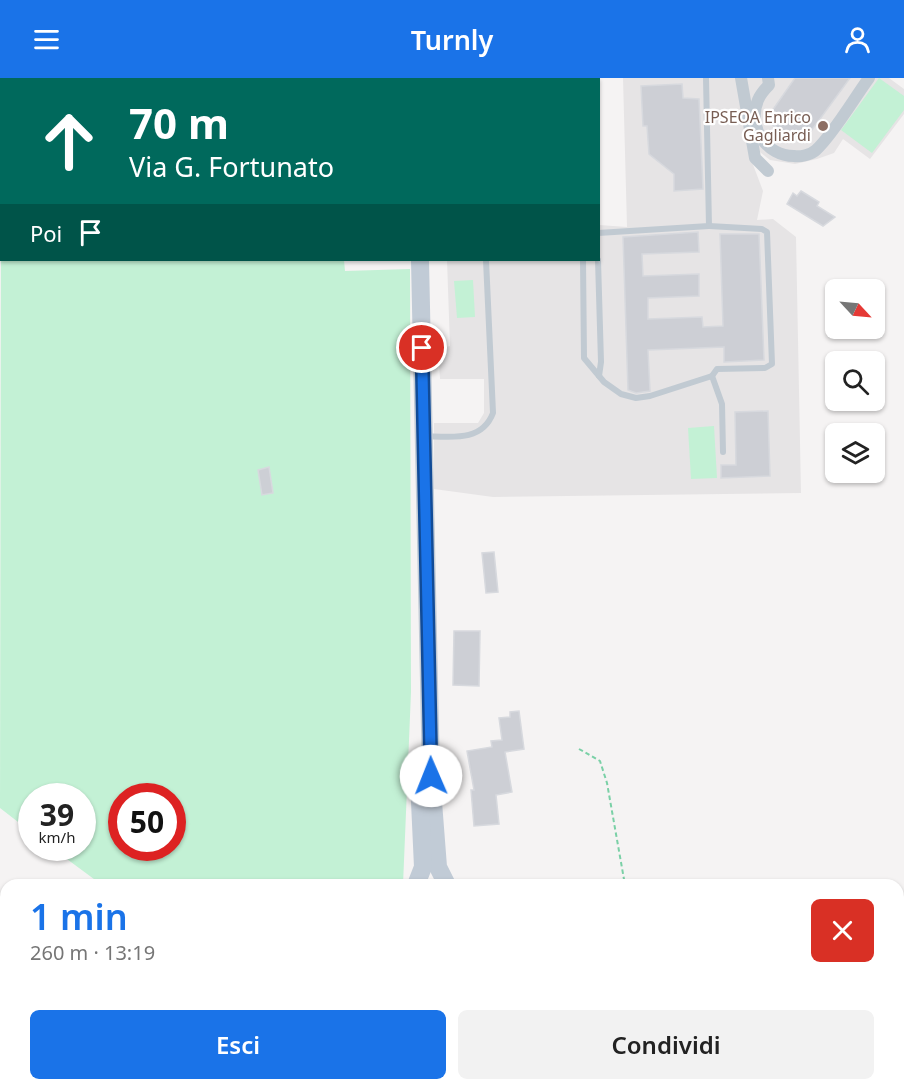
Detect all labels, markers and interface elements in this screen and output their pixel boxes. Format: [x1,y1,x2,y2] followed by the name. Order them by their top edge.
[411,21,493,58] text: Turnly
[30,23,63,56] icon: menu
[841,23,874,56] icon: person
[129,94,229,151] text: 70 m
[30,102,108,180] icon: ahead
[705,106,811,146] place label: IPSEOA Enrico Gagliardi
[816,119,830,133] marker: IPSEOA Enrico Gagliardi
[129,148,334,185] text: Via G. Fortunato
[74,216,107,249] icon: arrive
[30,218,62,248] text: Poi
[825,279,885,339] north arrow
[825,279,885,483] map controls
[396,322,447,373] pin
[405,331,438,364] icon: arrive
[825,351,885,411] button: search
[825,423,885,483] button: layers
[399,744,463,808] position arrow
[108,783,186,861] speed limit sign: 50
[40,794,74,835] text: 39
[39,827,75,847] text: km/h
[30,892,128,941] text: 1 min
[811,899,874,962] button: close
[30,939,155,966] text: 260 m · 13:19
[30,1010,446,1079] button: Esci
[458,1010,874,1079] button: Condividi

